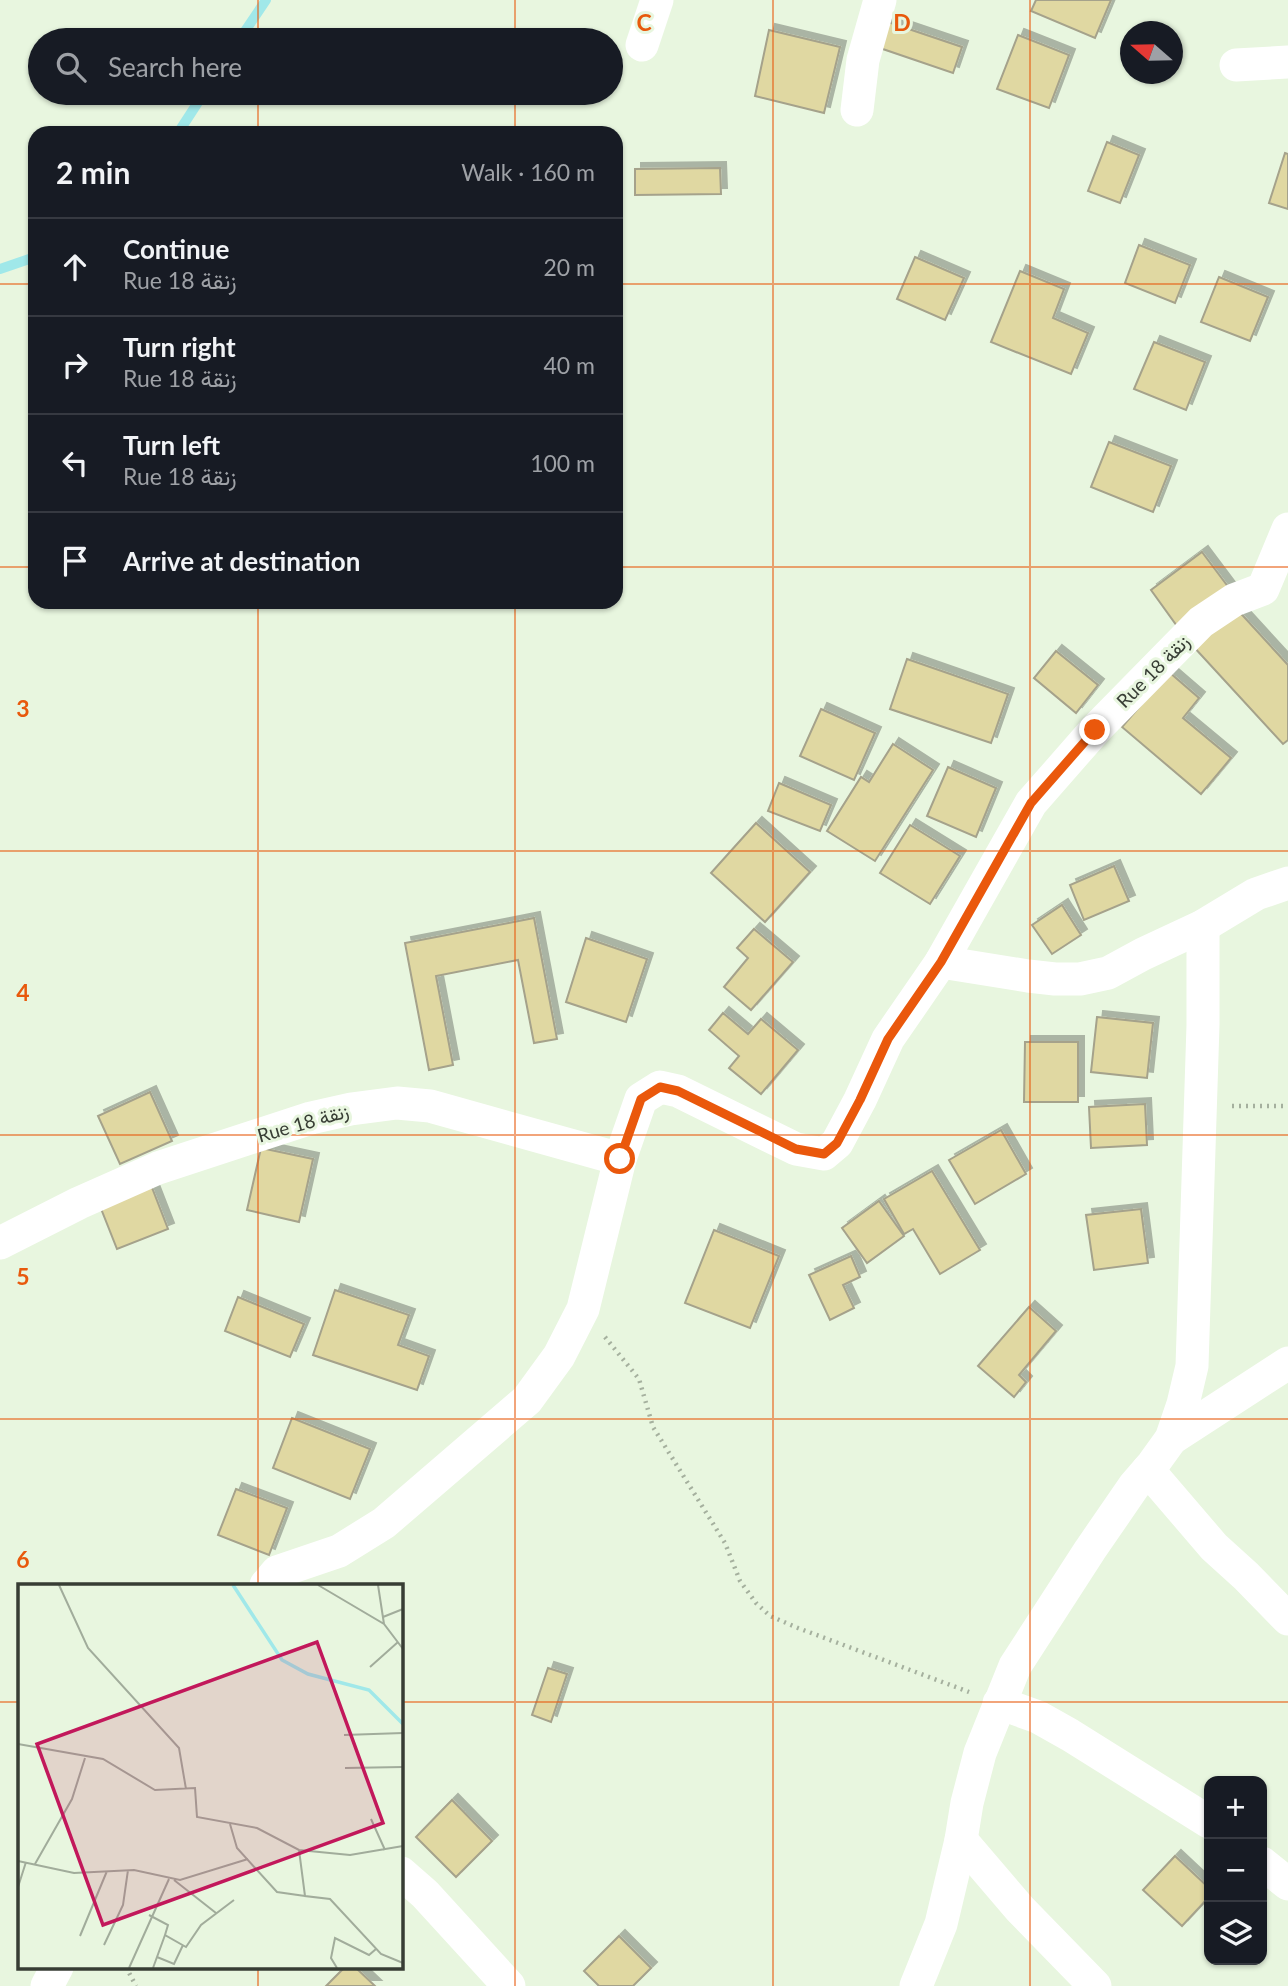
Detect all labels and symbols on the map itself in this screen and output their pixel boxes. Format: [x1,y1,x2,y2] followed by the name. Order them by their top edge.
[636,8,652,36] text: C
[893,8,911,36] text: D
[1120,21,1183,84] north arrow
[1111,629,1195,713] street label: Rue 18 زنقة
[16,694,30,722] text: 3
[1079,714,1110,745] route end
[16,978,30,1006] text: 4
[255,1099,351,1147] street label: Rue 18 زنقة
[604,1143,635,1174] route start
[16,1262,30,1290] text: 5
[16,1545,30,1573] text: 6
[18,1584,402,1968] inset map

